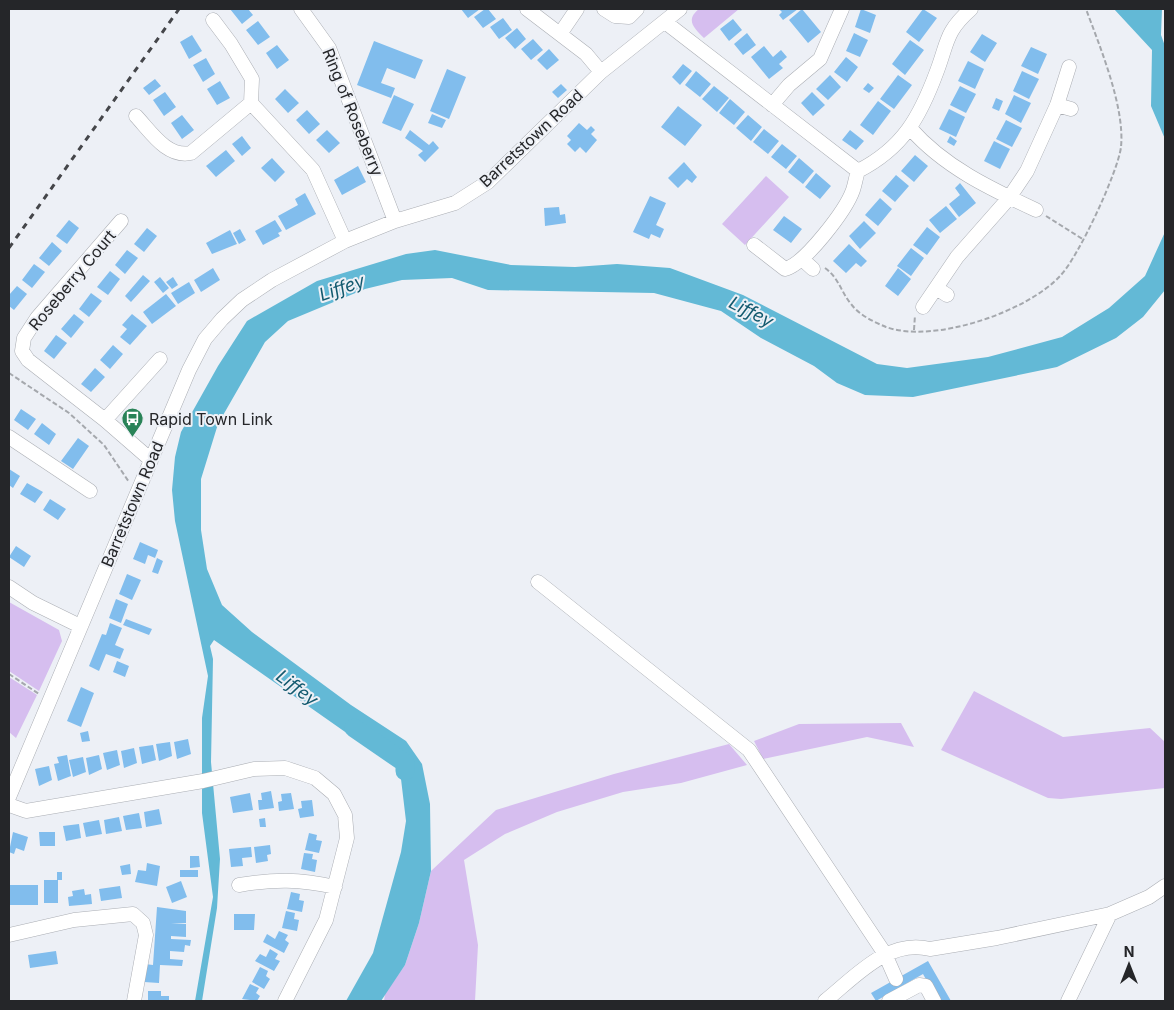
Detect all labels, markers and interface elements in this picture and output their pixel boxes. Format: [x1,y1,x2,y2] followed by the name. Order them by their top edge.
[318,45,388,179] street label: Ring of Roseberry
[475,85,587,191] street label: Barretstown Road
[24,226,120,334] street label: Roseberry Court
[316,270,368,305] water label: Liffey
[726,292,778,332] water label: Liffey
[121,407,145,438] bus stop icon: Rapid Town Link
[149,409,273,429] place label: Rapid Town Link
[97,438,167,570] street label: Barretstown Road
[272,665,323,711] water label: Liffey
[1104,940,1154,990] north arrow
[1124,943,1134,960] text: N

